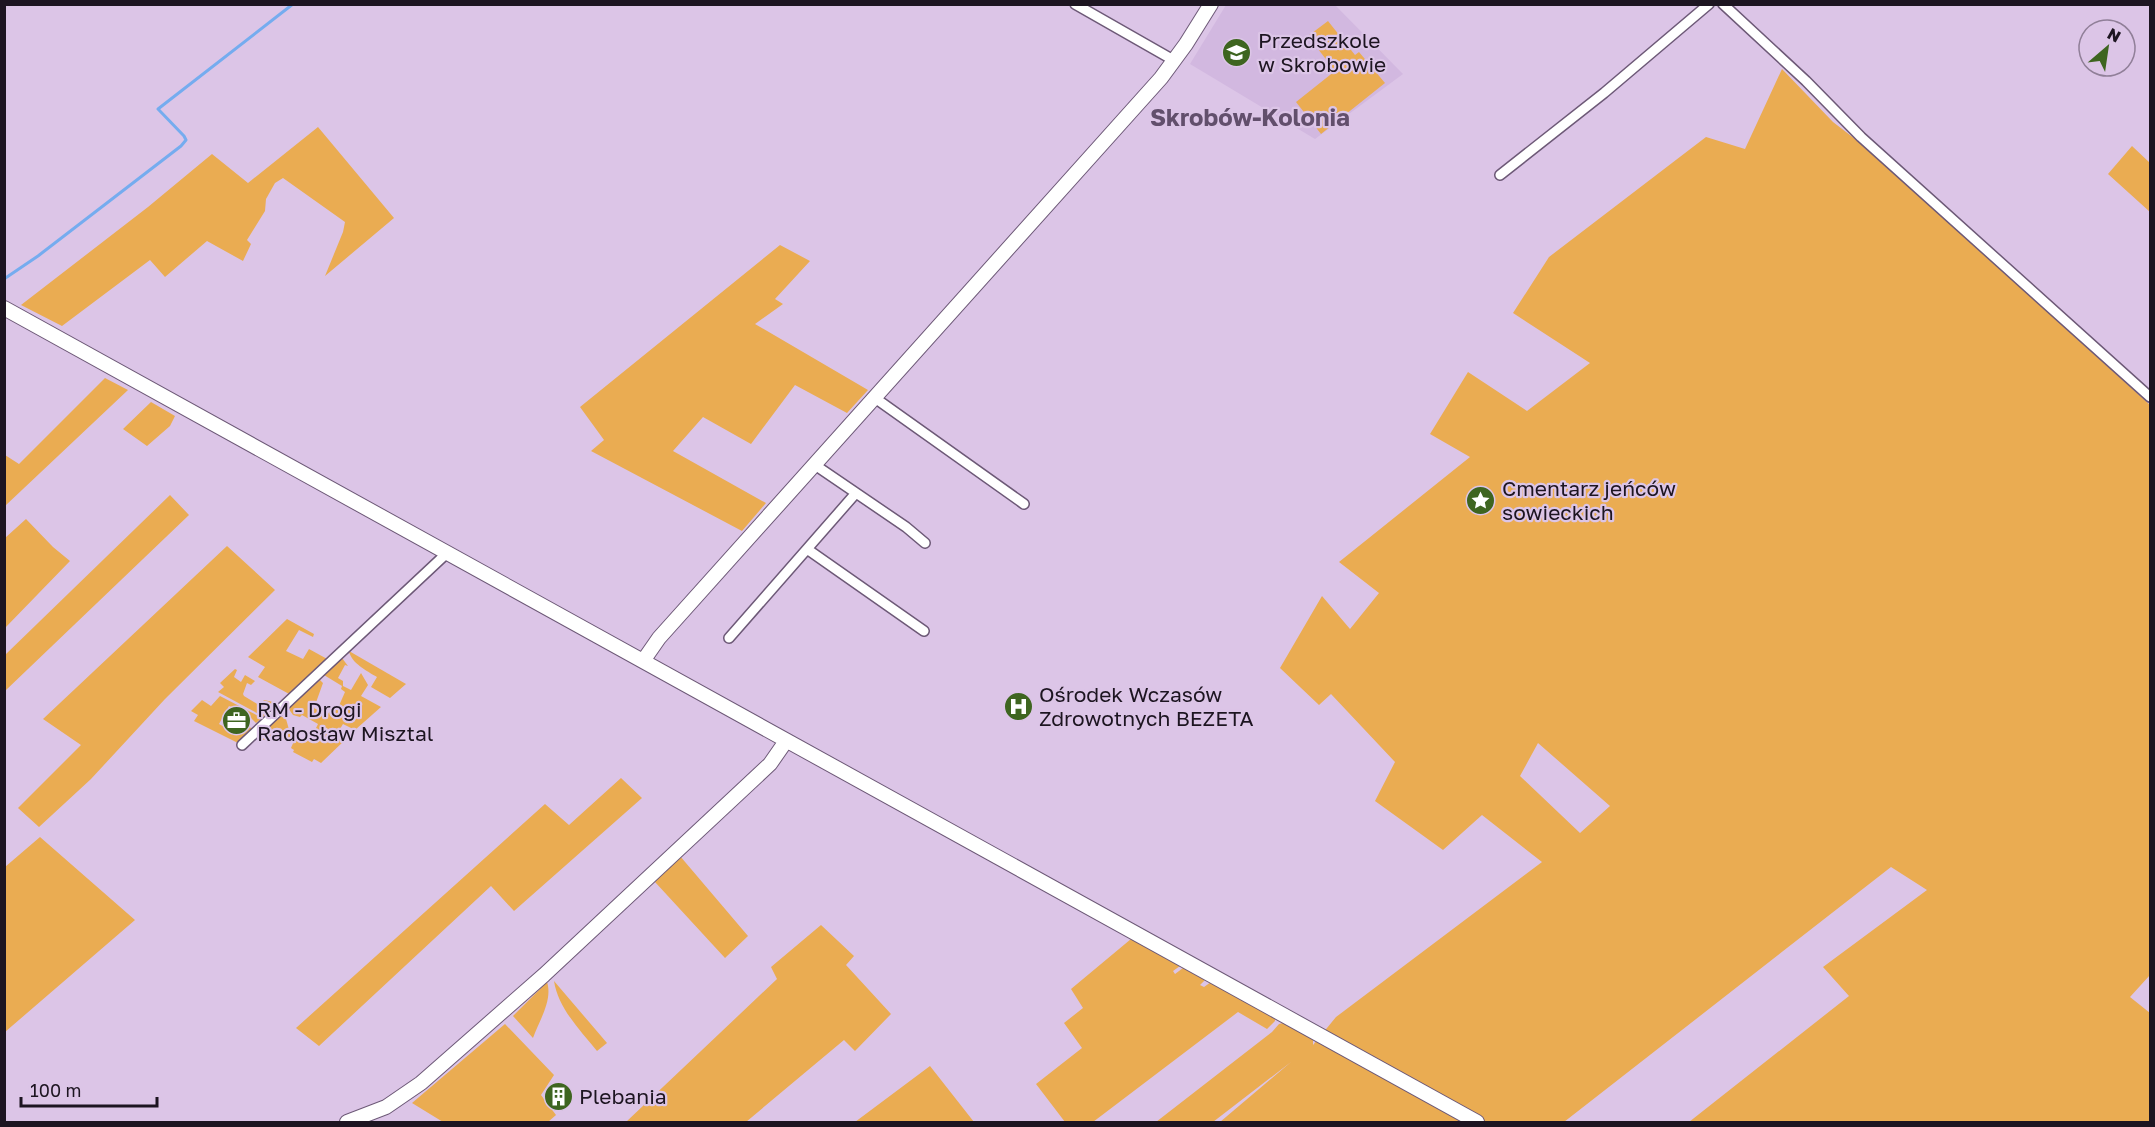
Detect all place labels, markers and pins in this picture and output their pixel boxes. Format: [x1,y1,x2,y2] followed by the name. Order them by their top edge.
[1258,27,1386,77] place label: Przedszkole w Skrobowie
[1221,36,1253,68] school or university icon: Przedszkole w Skrobowie
[1502,475,1676,525] place label: Cmentarz jeńców sowieckich
[1465,484,1497,516] place icon: Cmentarz jeńców sowieckich
[1039,681,1254,731] place label: Ośrodek Wczasów Zdrowotnych BEZETA
[1002,690,1034,722] hospital icon: Ośrodek Wczasów Zdrowotnych BEZETA
[257,696,434,746] place label: RM - Drogi Radosław Misztal
[220,705,252,737] office icon: RM - Drogi Radosław Misztal
[542,1080,574,1112] building icon: Plebania
[579,1083,667,1109] place label: Plebania

